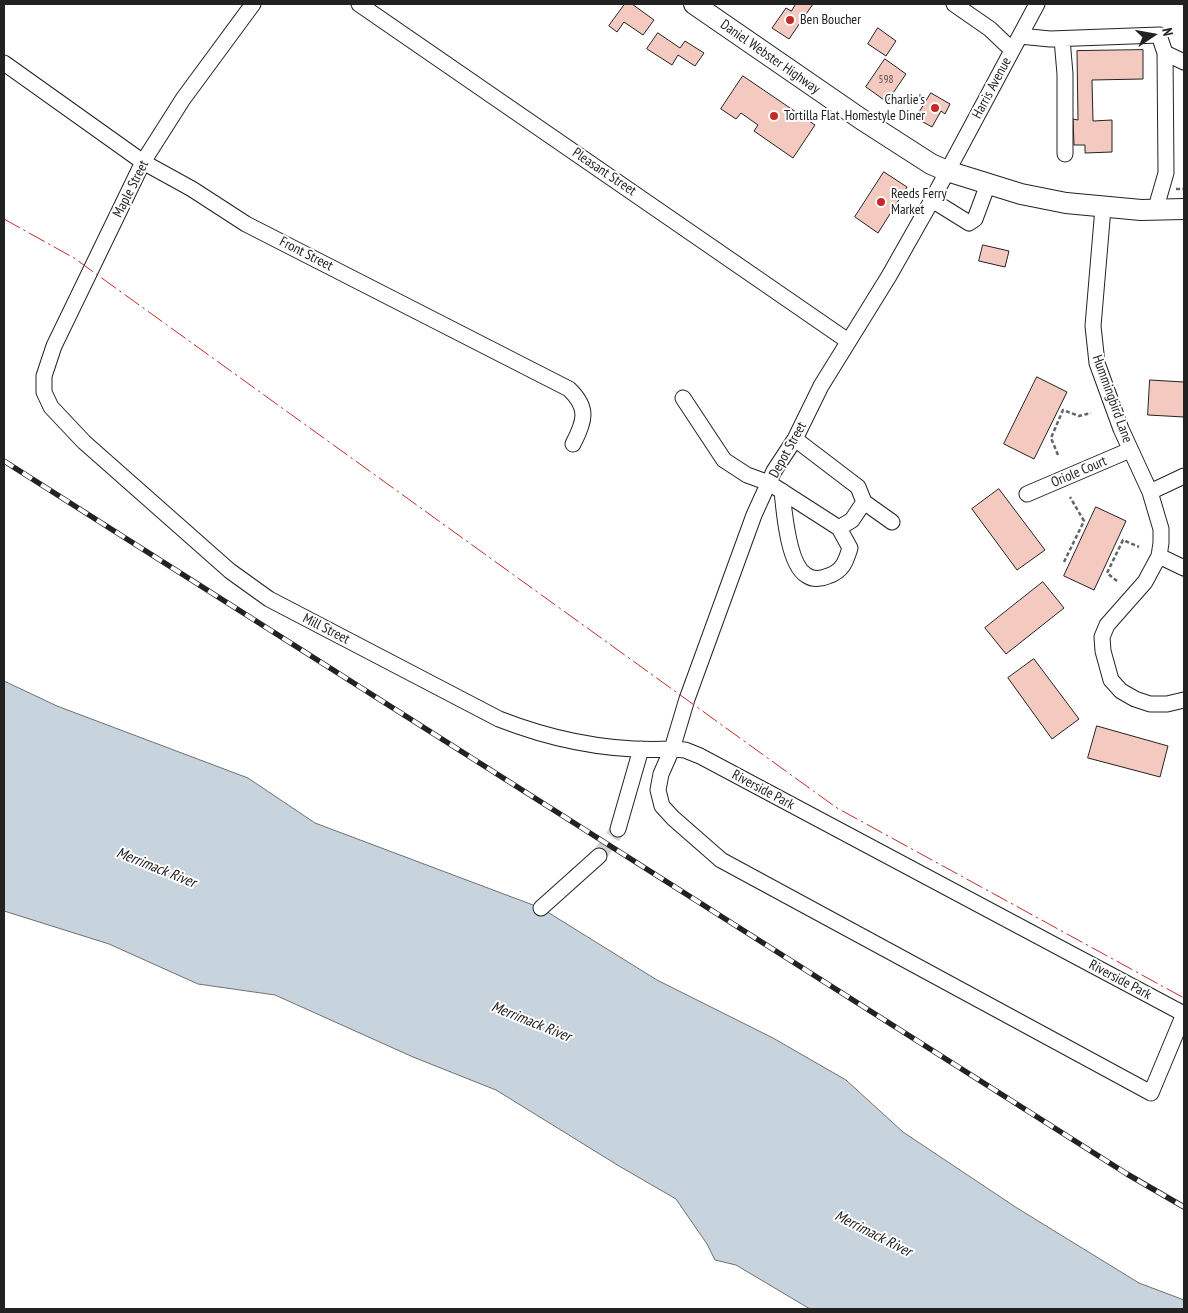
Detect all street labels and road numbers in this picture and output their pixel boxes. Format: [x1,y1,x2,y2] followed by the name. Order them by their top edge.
[717,16,823,98] street label: Daniel Webster Highway
[969,55,1015,121] street label: Harris Avenue
[569,145,639,199] street label: Pleasant Street
[110,158,152,220] street label: Maple Street
[277,233,335,275] street label: Front Street
[1088,353,1136,445] street label: Hummingbird Lane
[766,419,810,481] street label: Depot Street
[1049,453,1109,491] street label: Oriole Court
[300,610,352,648] street label: Mill Street
[729,767,797,813] street label: Riverside Park
[1086,957,1154,1003] street label: Riverside Park

